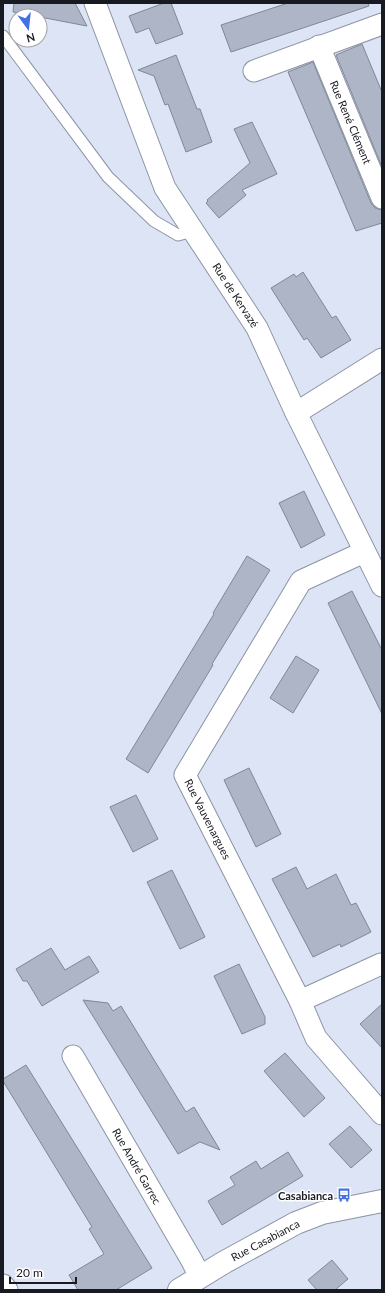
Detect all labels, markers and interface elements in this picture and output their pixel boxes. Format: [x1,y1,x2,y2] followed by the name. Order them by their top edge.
[8,8,48,48] north arrow
[25,31,36,46] text: N
[328,78,374,166] street label: Rue René Clément
[210,260,262,330] street label: Rue de Kervazé
[182,777,234,862] street label: Rue Vauvenargues
[110,1126,164,1206] street label: Rue André Garrec
[336,1187,352,1203] bus stop icon: Casabianca
[278,1189,333,1202] place label: Casabianca
[229,1217,301,1263] street label: Rue Casabianca
[10,1259,76,1285] scale bar
[16,1265,43,1280] text: 20 m

